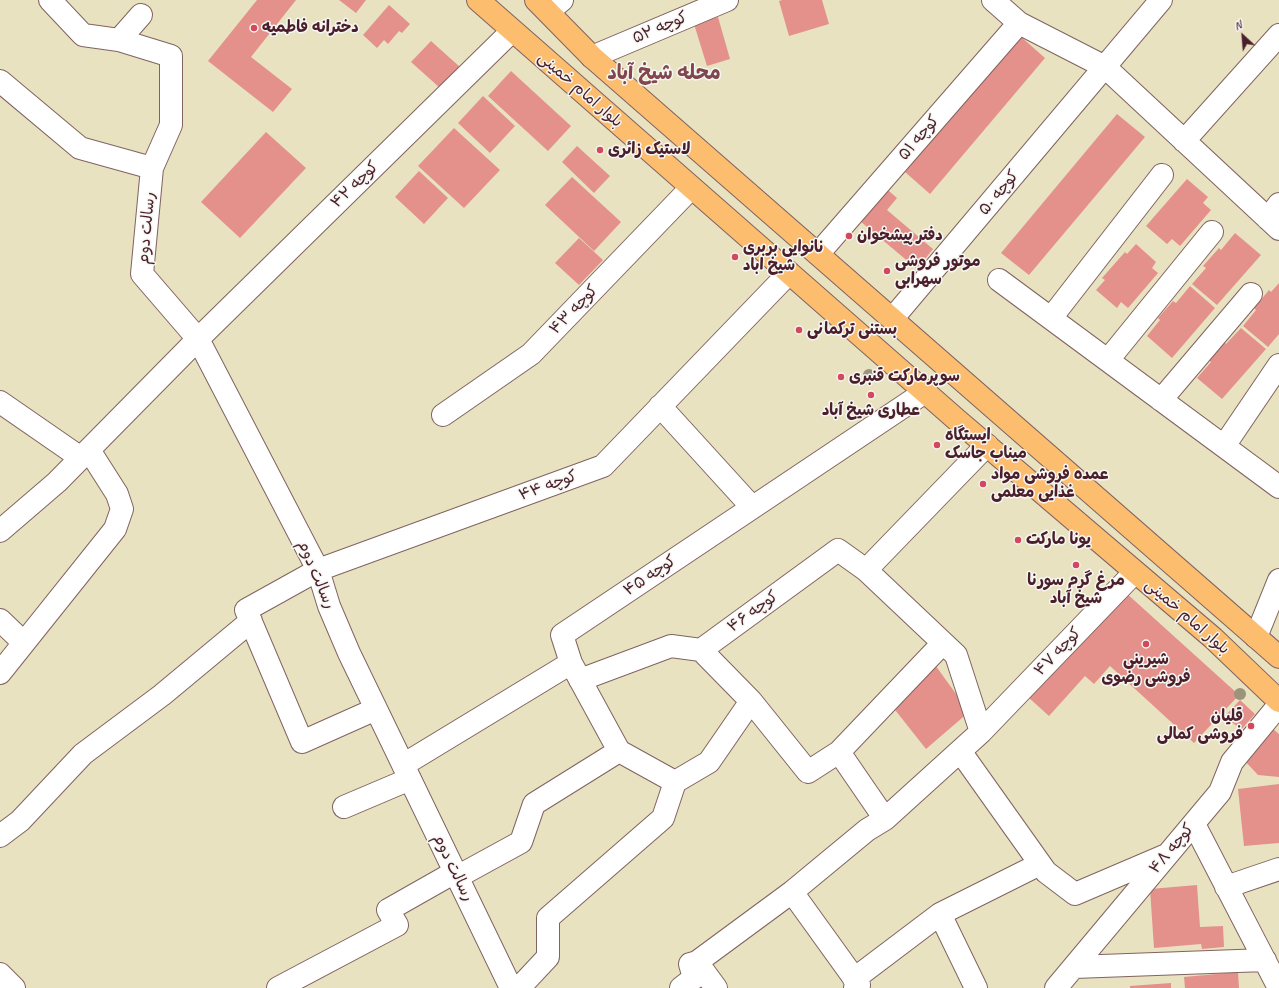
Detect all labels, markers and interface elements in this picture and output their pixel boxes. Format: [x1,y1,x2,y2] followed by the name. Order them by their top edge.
[630,8,690,48] street label: کوچه ۵۲
[1223,16,1263,56] north arrow
[1232,17,1244,33] text: N
[262,18,359,38] place label: دخترانه فاطمیه
[249,23,259,33] marker: دخترانه فاطمیه
[534,48,626,132] street label: بلوار امام خمینی
[607,62,721,86] district label: محله شیخ آباد
[894,112,944,164] street label: کوچه ۵۱
[608,140,691,160] place label: لاستیک زائری
[595,145,605,155] marker: لاستیک زائری
[327,157,383,213] street label: کوچه ۴۲
[975,167,1023,219] street label: کوچه ۵۰
[134,191,160,265] street label: رسالت دوم
[857,226,943,246] place label: دفتر پیشخوان
[844,231,854,241] marker: دفتر پیشخوان
[743,238,824,276] place label: نانوایی بربری شیخ اباد
[730,252,740,262] marker: نانوایی بربری شیخ اباد
[895,252,981,290] place label: موتور فروشی سهرابی
[882,266,892,276] marker: موتور فروشی سهرابی
[546,281,602,339] street label: کوچه ۴۳
[807,320,897,340] place label: بستنی ترکمانی
[794,325,804,335] marker: بستنی ترکمانی
[849,367,960,387] place label: سوپرمارکت قنبری
[836,372,846,382] marker: سوپرمارکت قنبری
[866,390,876,400] marker: عطاری شیخ آباد
[822,401,920,421] place label: عطاری شیخ آباد
[945,426,1027,464] place label: ایستگاه میناب جاسک
[932,440,942,450] marker: ایستگاه میناب جاسک
[991,465,1109,503] place label: عمده فروشی مواد غذایی معلمی
[516,467,580,505] street label: کوچه ۴۴
[978,479,988,489] marker: عمده فروشی مواد غذایی معلمی
[1026,530,1091,550] place label: یونا مارکت
[1013,535,1023,545] marker: یونا مارکت
[293,538,339,612] street label: رسالت دوم
[620,551,680,601] street label: کوچه ۴۵
[1071,560,1081,570] marker: مرغ گرم سورنا شیخ آباد
[1027,571,1125,609] place label: مرغ گرم سورنا شیخ آباد
[1141,575,1233,659] street label: بلوار امام خمینی
[724,587,782,637] street label: کوچه ۴۶
[1030,624,1086,680] street label: کوچه ۴۷
[1141,639,1151,649] marker: شیرینی فروشی رضوی
[1101,650,1191,688] place label: شیرینی فروشی رضوی
[1157,707,1243,745] place label: قلیان فروشی کمالی
[1246,721,1256,731] marker: قلیان فروشی کمالی
[1145,820,1199,878] street label: کوچه ۴۸
[428,831,478,905] street label: رسالت دوم

